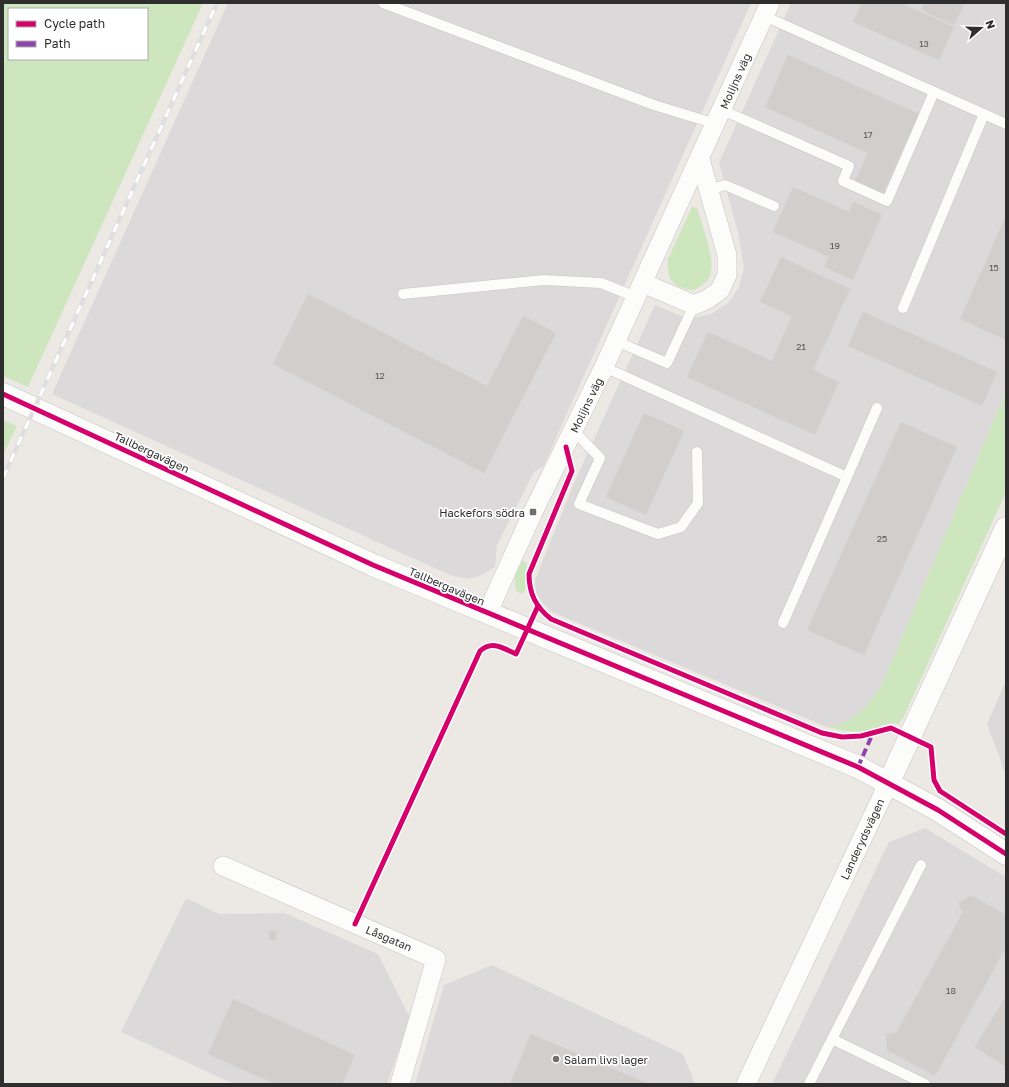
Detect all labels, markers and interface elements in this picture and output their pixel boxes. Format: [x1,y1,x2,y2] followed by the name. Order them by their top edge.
[8,8,148,60] legend
[961,8,1001,48] north arrow
[44,16,105,31] text: Cycle path
[983,18,998,31] text: N
[44,36,71,51] text: Path
[919,38,929,49] house number: 13
[717,51,753,111] street label: Molijns väg
[863,129,873,140] house number: 17
[830,240,840,251] house number: 19
[989,262,999,273] house number: 15
[796,341,806,352] house number: 21
[375,370,385,381] house number: 12
[567,375,605,435] street label: Molijns väg
[112,429,192,475] street label: Tallbergavägen
[439,506,525,519] place label: Hackefors södra
[528,507,538,517] marker: Hackefors södra
[877,533,887,544] house number: 25
[407,564,487,608] street label: Tallbergavägen
[838,796,886,882] street label: Landerydsvägen
[364,923,414,953] street label: Låsgatan
[946,985,956,996] house number: 18
[564,1053,649,1066] place label: Salam livs lager
[551,1054,561,1064] marker: Salam livs lager

